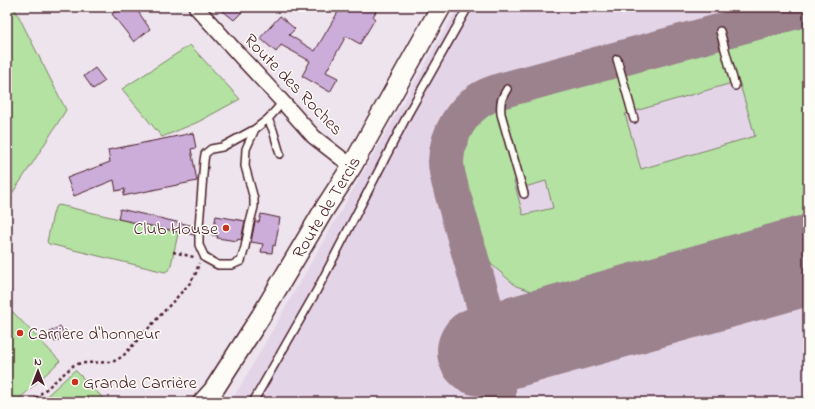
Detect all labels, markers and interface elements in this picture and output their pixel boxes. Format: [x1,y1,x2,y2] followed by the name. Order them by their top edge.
[237,28,348,142] street label: Route des Roches
[287,152,369,264] street label: Route de Tercis
[134,217,219,243] place label: Club House
[221,223,231,233] marker: Club House
[28,322,160,348] place label: Carrière d'honneur
[15,328,25,338] marker: Carrière d'honneur
[18,351,58,391] north arrow
[34,354,42,370] text: N
[83,371,198,397] place label: Grande Carrière
[70,377,80,387] marker: Grande Carrière

